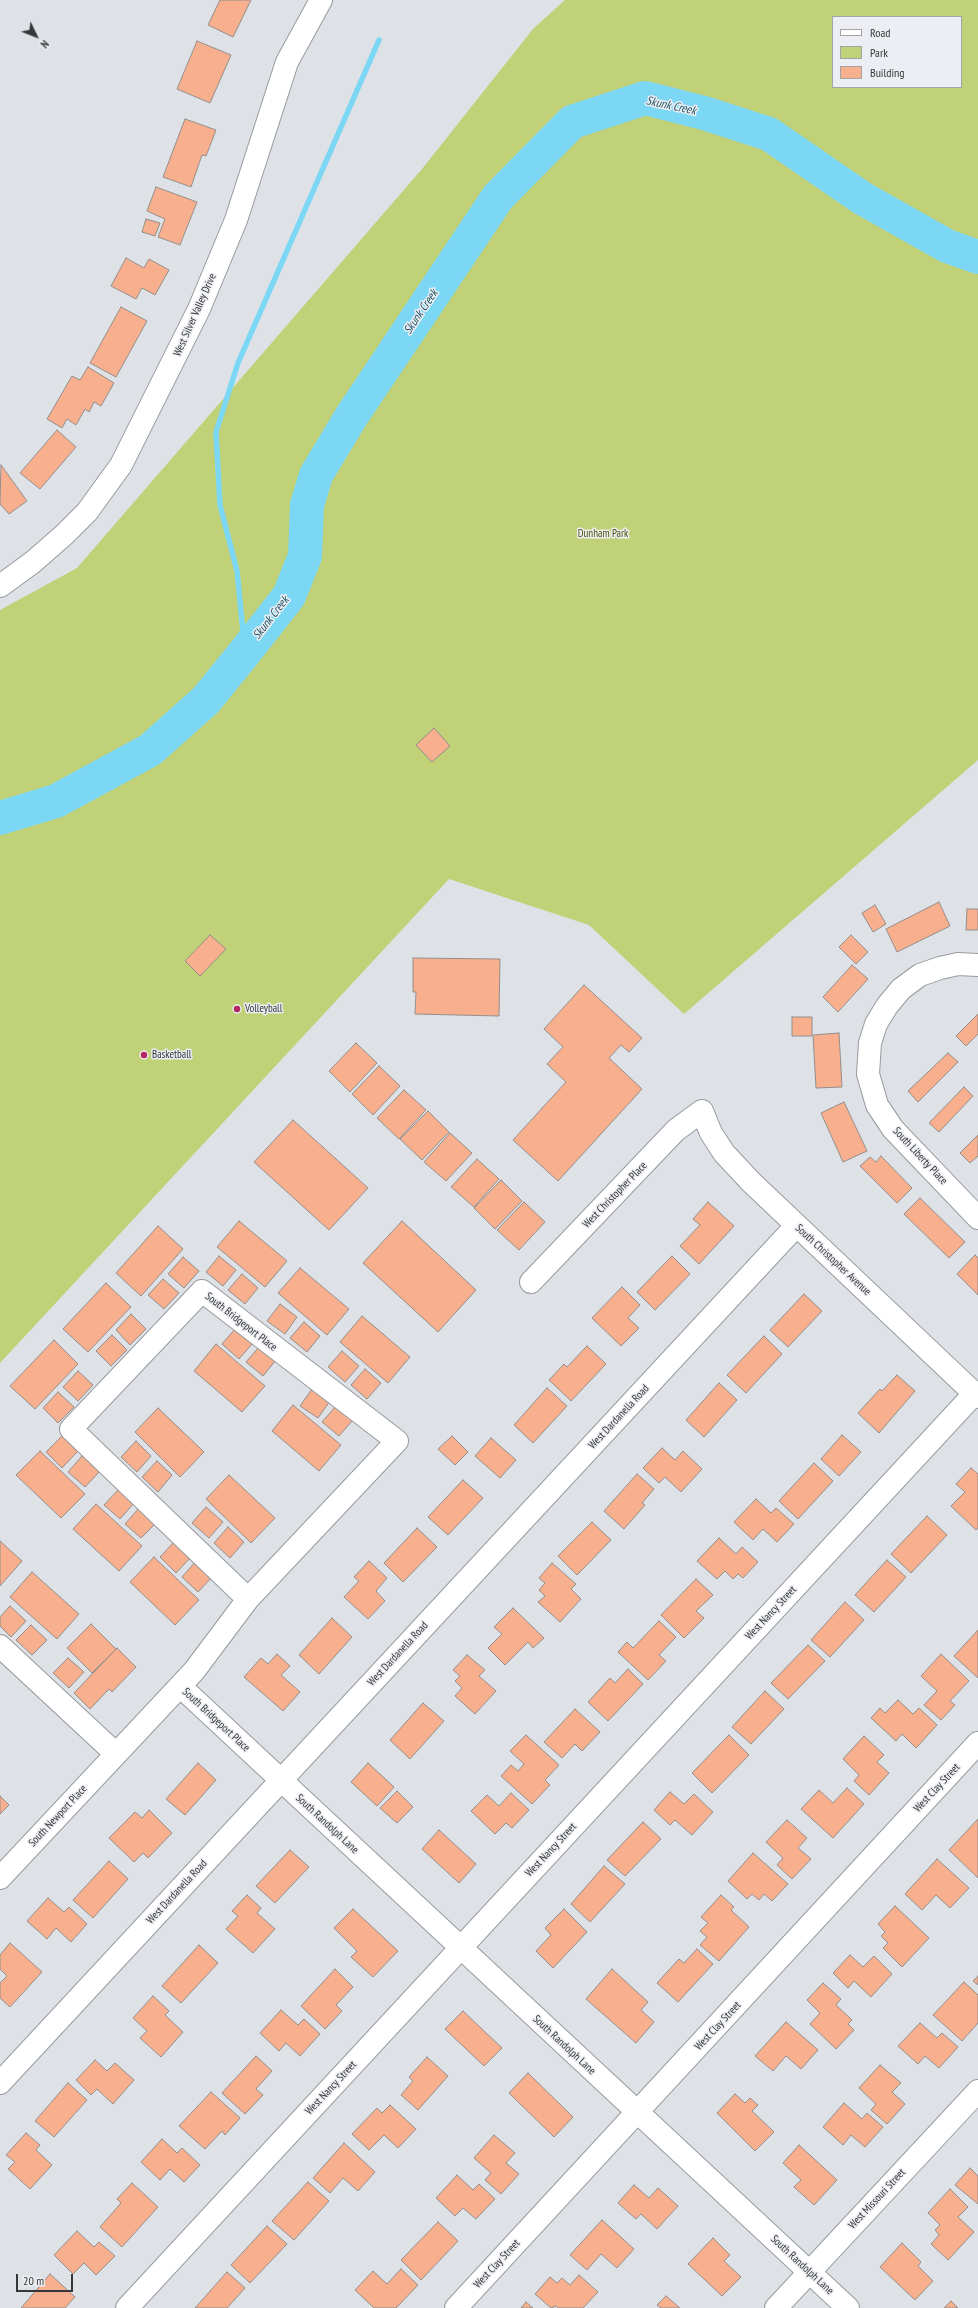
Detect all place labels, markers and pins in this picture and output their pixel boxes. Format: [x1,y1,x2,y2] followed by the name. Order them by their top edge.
[245,1002,282,1016] place label: Volleyball
[232,1004,242,1014] marker: Volleyball
[152,1048,191,1062] place label: Basketball
[139,1050,149,1060] marker: Basketball

